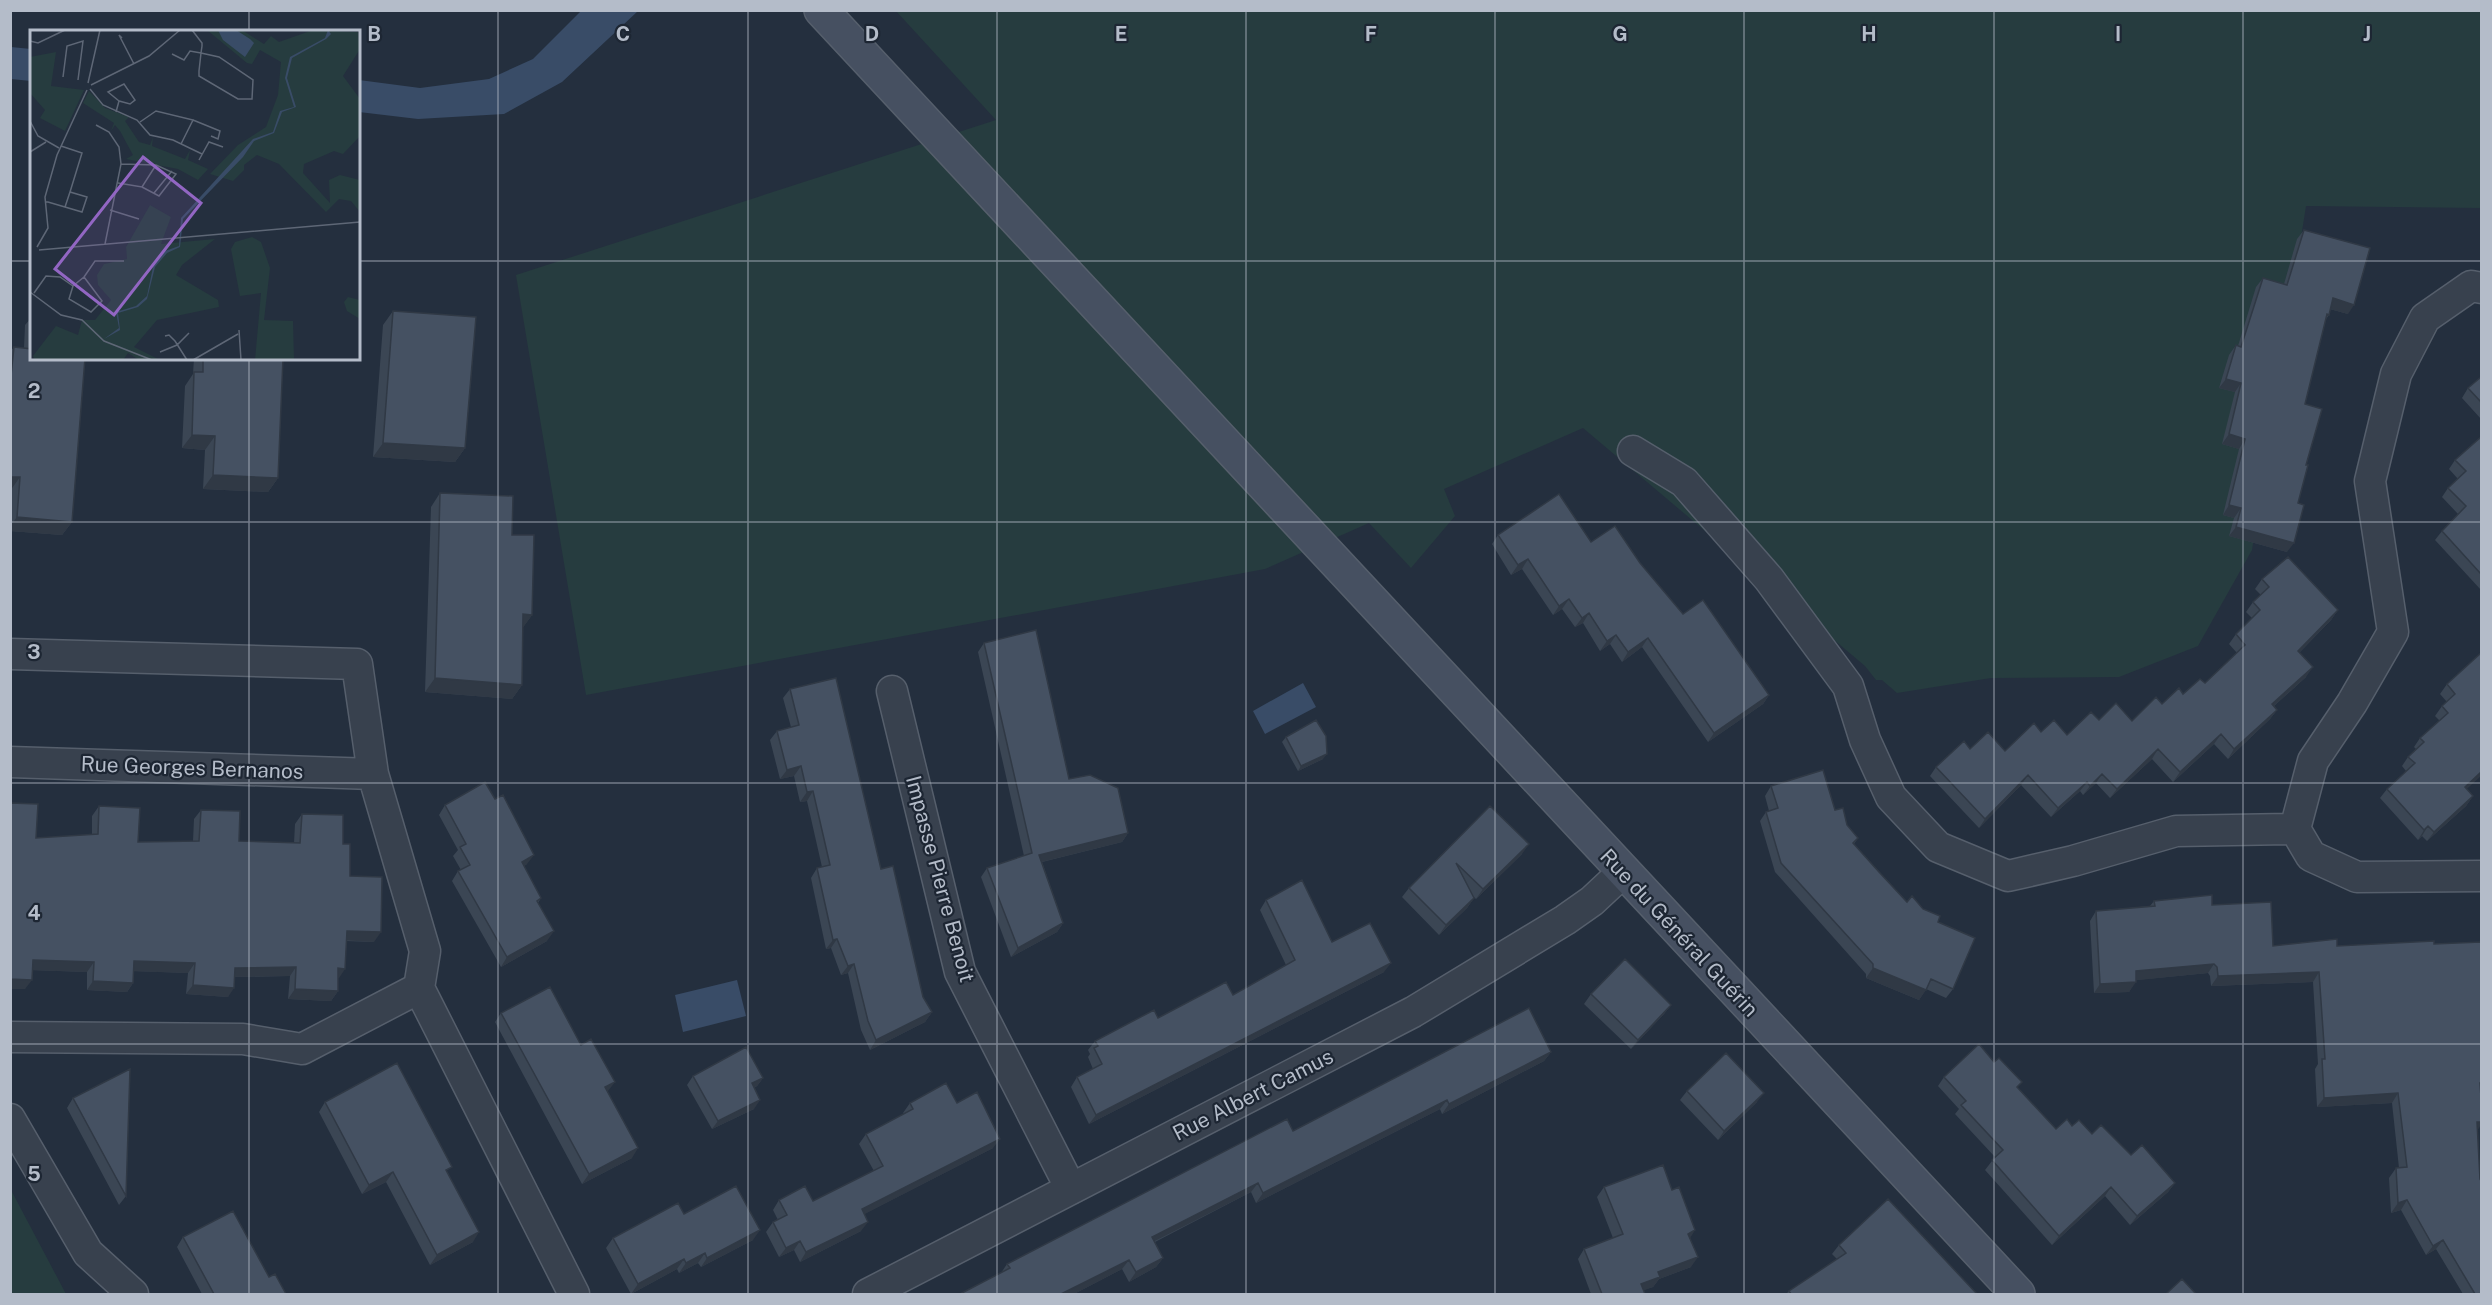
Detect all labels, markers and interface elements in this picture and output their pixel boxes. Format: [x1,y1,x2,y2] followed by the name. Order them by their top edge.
[367,22,381,46] text: B
[616,22,630,46] text: C
[865,22,879,46] text: D
[1115,22,1127,46] text: E
[1365,22,1377,46] text: F
[1612,22,1628,46] text: G
[1861,22,1877,46] text: H
[2115,22,2121,46] text: I
[2363,22,2371,46] text: J
[30,30,360,360] inset map
[28,379,40,403] text: 2
[27,640,41,664] text: 3
[80,751,304,784] street label: Rue Georges Bernanos
[901,773,980,985] street label: Impasse Pierre Benoit
[1595,844,1764,1022] street label: Rue du Général Guérin
[27,901,41,925] text: 4
[1168,1043,1337,1146] street label: Rue Albert Camus
[27,1162,41,1186] text: 5

